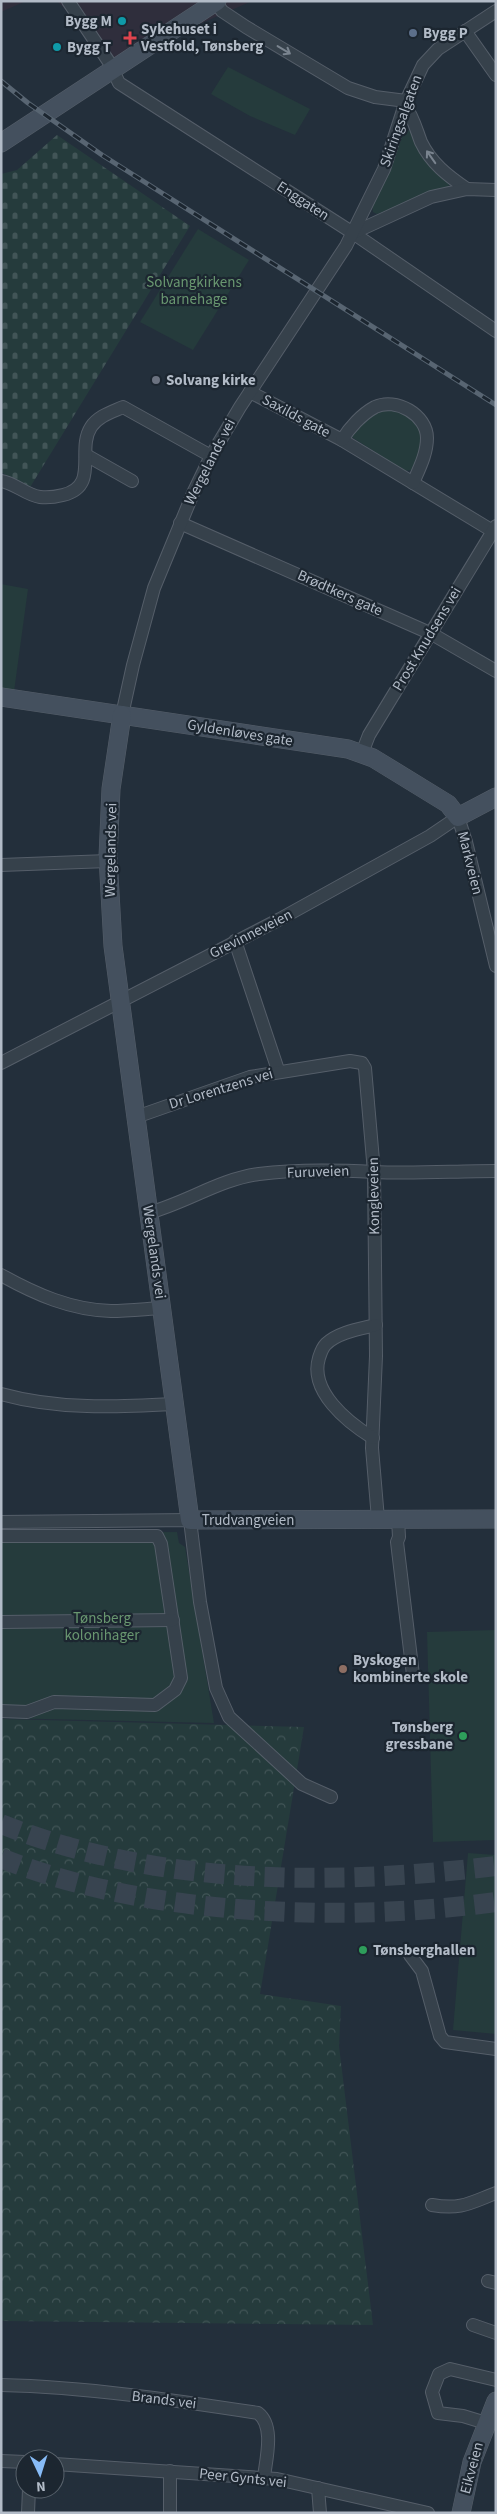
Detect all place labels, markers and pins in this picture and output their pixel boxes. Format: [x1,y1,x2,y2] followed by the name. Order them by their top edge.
[65,11,112,32] place label: Bygg M
[116,15,128,27] marker: Bygg M
[140,19,263,57] place label: Sykehuset i Vestfold, Tønsberg
[423,23,468,44] place label: Bygg P
[407,27,419,39] marker: Bygg P
[123,31,137,45] marker: Sykehuset i Vestfold, Tønsberg
[67,37,111,58] place label: Bygg T
[51,41,63,53] marker: Bygg T
[166,370,256,391] place label: Solvang kirke
[150,374,162,386] marker: Solvang kirke
[353,1650,468,1688] place label: Byskogen kombinerte skole
[337,1663,349,1675] marker: Byskogen kombinerte skole
[385,1717,453,1755] place label: Tønsberg gressbane
[457,1730,469,1742] marker: Tønsberg gressbane
[373,1940,475,1961] place label: Tønsberghallen
[357,1944,369,1956] marker: Tønsberghallen

